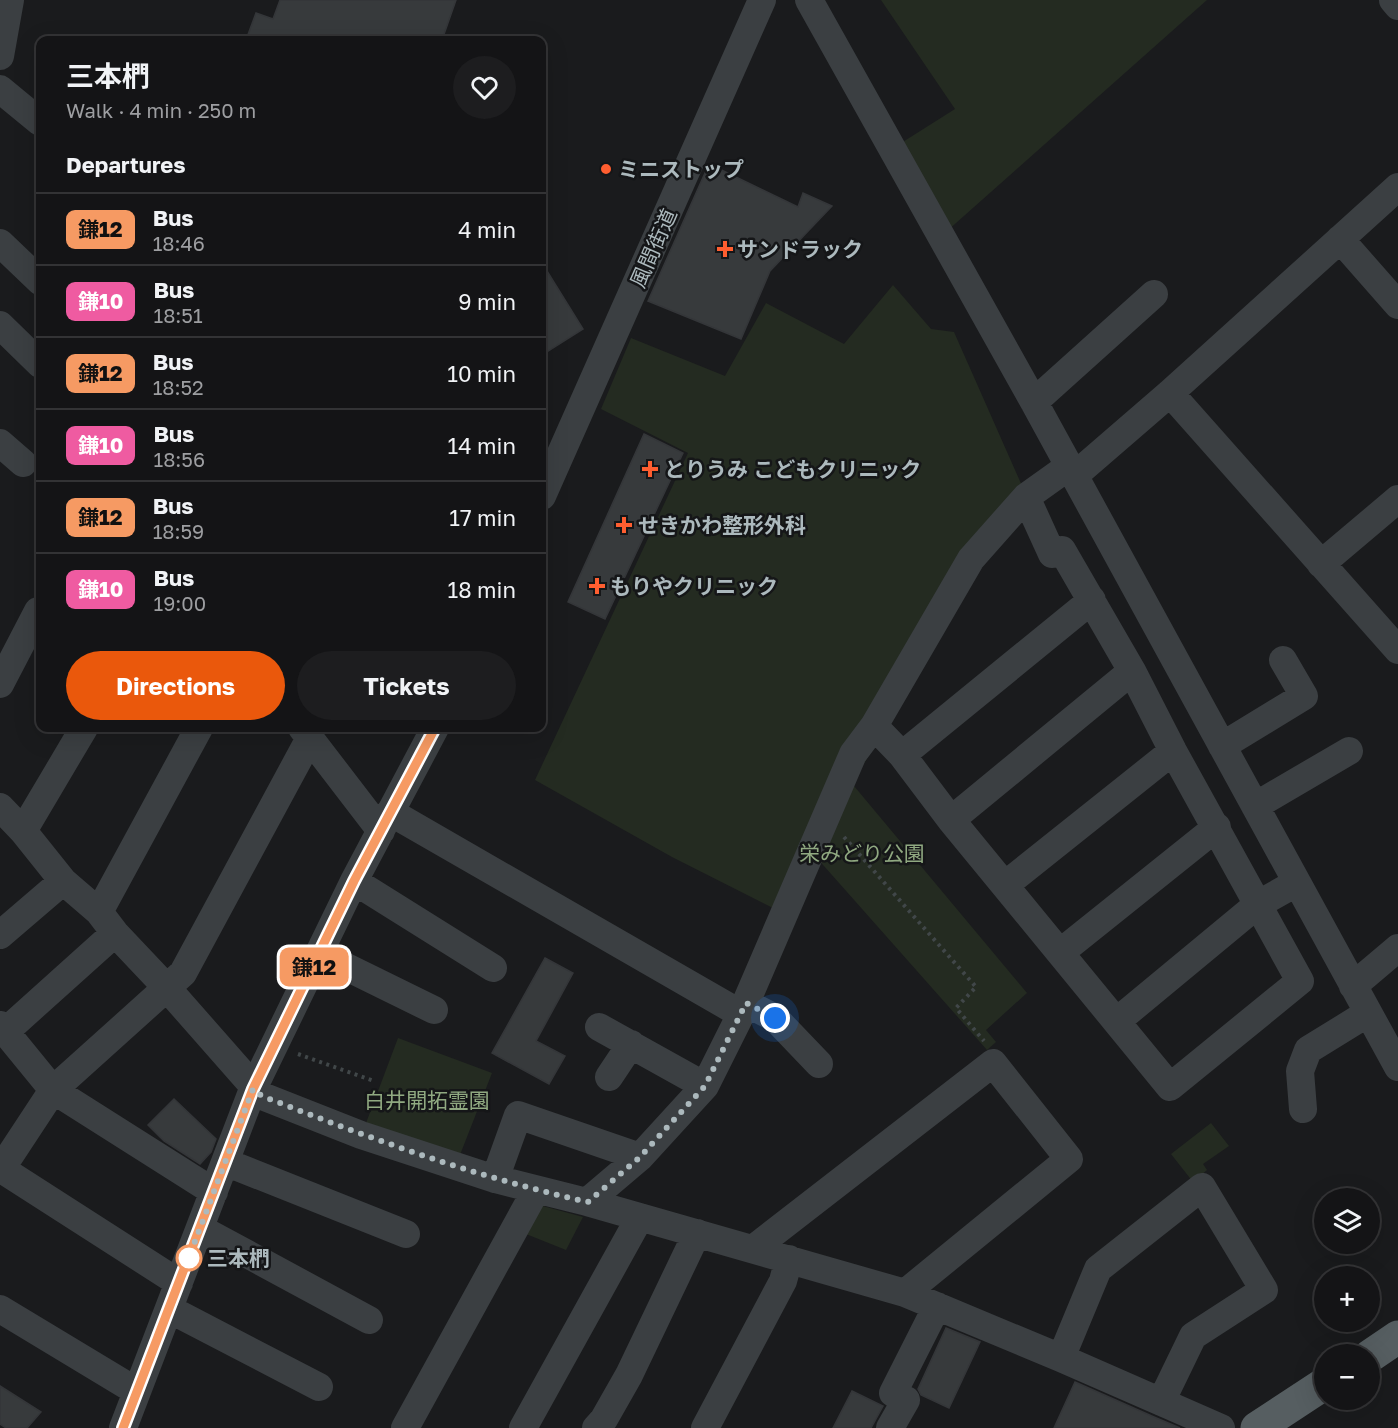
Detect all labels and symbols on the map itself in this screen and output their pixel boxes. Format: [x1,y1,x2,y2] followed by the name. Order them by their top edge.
[618,156,744,182] place label: ミニストップ
[599,162,613,176] marker: ミニストップ
[624,204,682,292] street label: 風間街道
[737,236,863,262] place label: サンドラック
[718,242,732,256] marker: サンドラック
[664,456,921,482] place label: とりうみ こどもクリニック
[641,460,659,478] marker: とりうみ こどもクリニック
[638,512,806,538] place label: せきかわ整形外科
[615,516,633,534] marker: せきかわ整形外科
[610,573,778,599] place label: もりやクリニック
[588,577,606,595] marker: もりやクリニック
[799,840,925,866] park label: 栄みどり公園
[280,948,348,986] line badge: 鎌12
[760,1003,790,1033] your location
[364,1087,490,1113] park label: 白井開拓霊園
[176,1245,202,1271] marker: 三本椚
[207,1245,270,1271] place label: 三本椚

